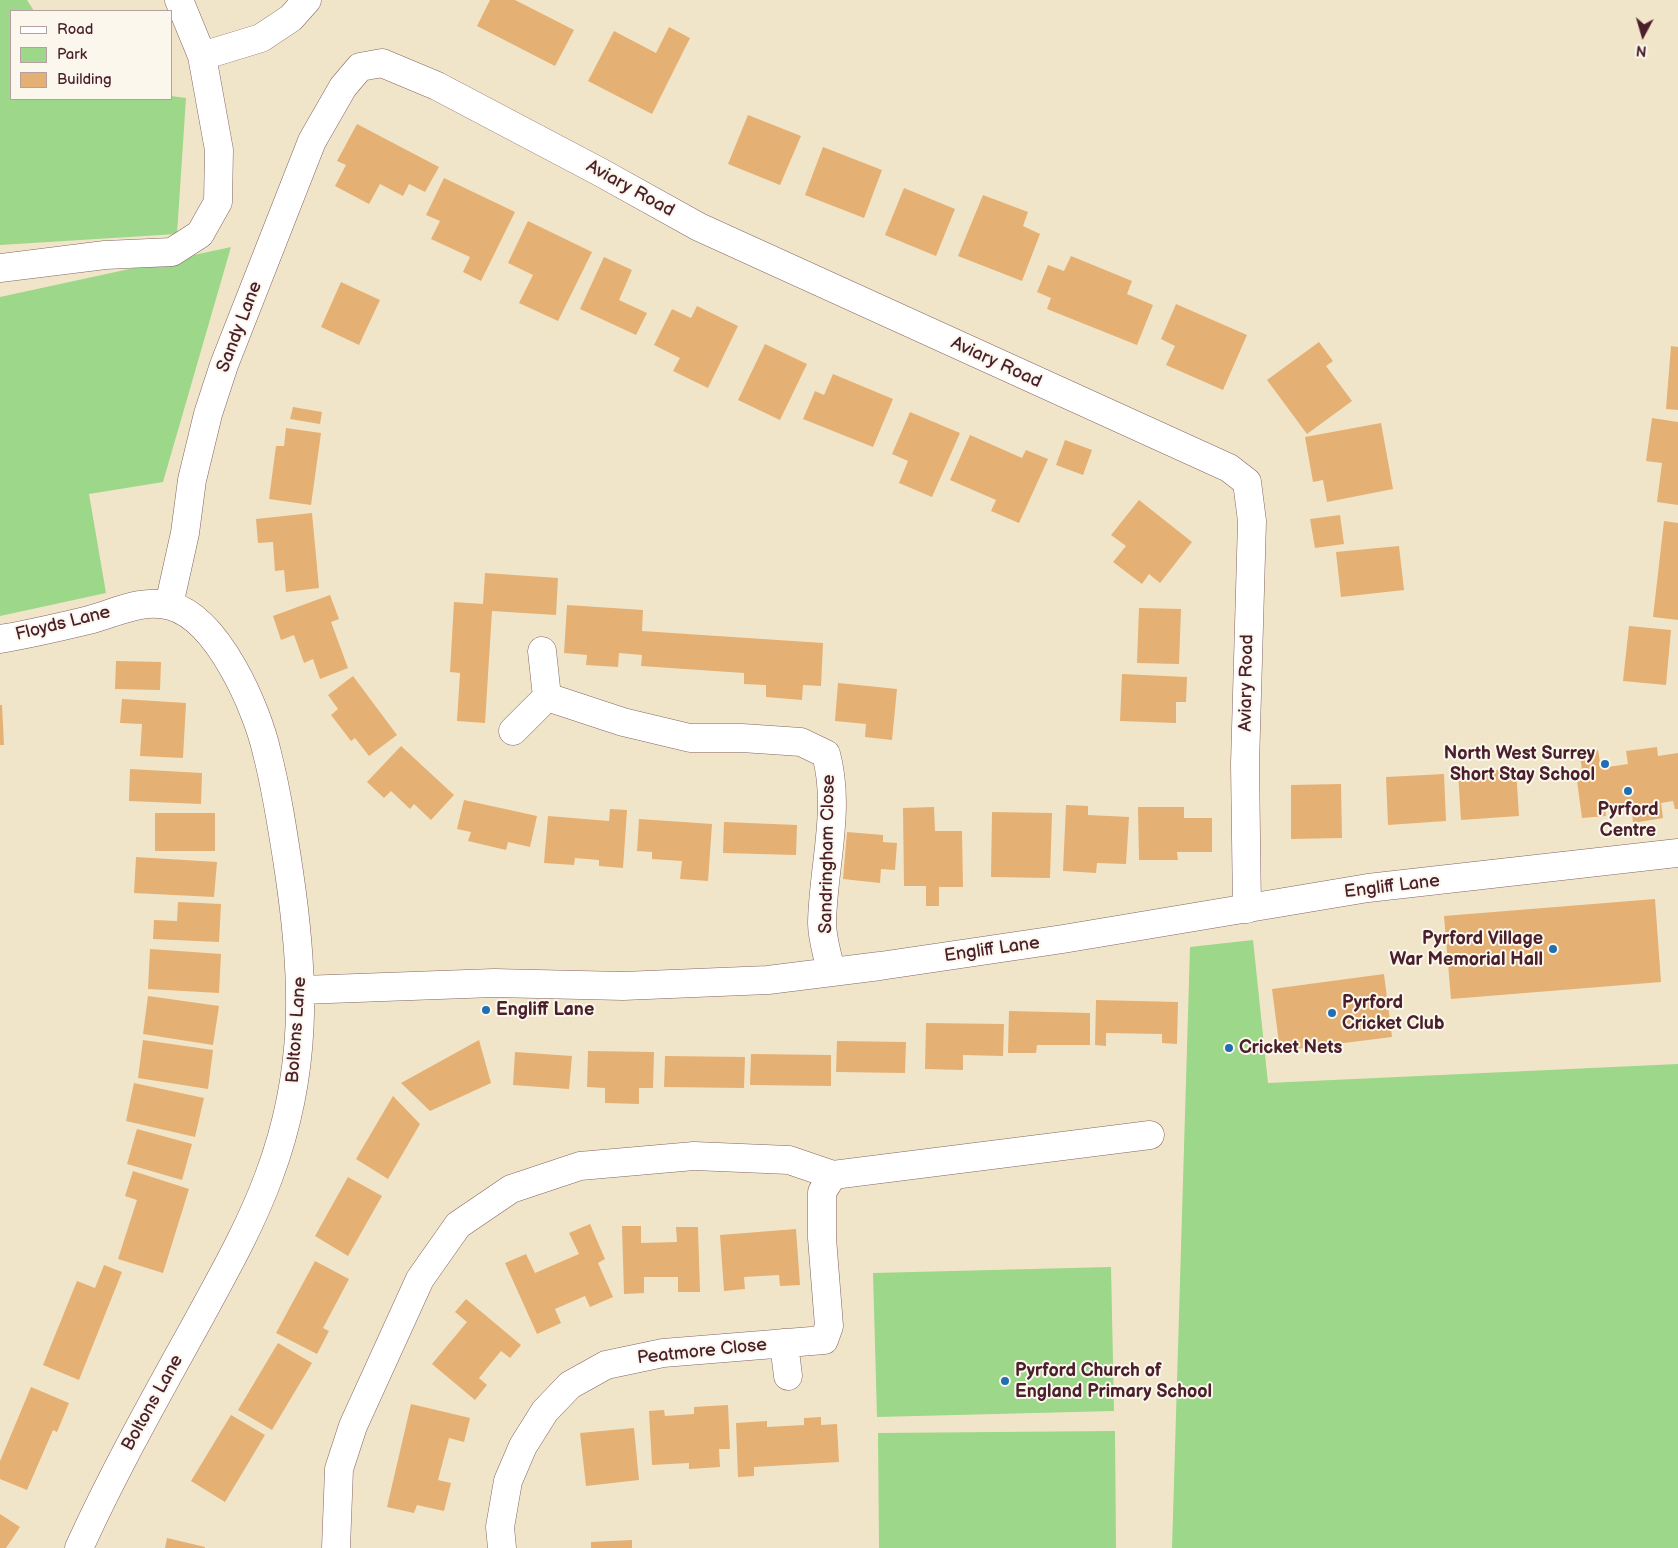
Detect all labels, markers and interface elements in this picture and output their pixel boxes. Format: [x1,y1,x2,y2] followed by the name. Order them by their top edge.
[10,10,172,100] legend
[1618,10,1668,60] north arrow
[57,20,93,39] text: Road
[1635,41,1648,59] text: N
[57,45,87,64] text: Park
[57,70,112,89] text: Building
[582,156,678,222] street label: Aviary Road
[213,279,267,375] street label: Sandy Lane
[947,333,1045,393] street label: Aviary Road
[13,602,113,646] street label: Floyds Lane
[1235,634,1259,732] street label: Aviary Road
[1444,743,1595,786] place label: North West Surrey Short Stay School
[1599,758,1611,770] marker: North West Surrey Short Stay School
[816,774,840,934] street label: Sandringham Close
[1622,785,1634,797] marker: Pyrford Centre
[1598,799,1658,842] place label: Pyrford Centre
[1343,870,1441,904] street label: Engliff Lane
[1389,928,1543,971] place label: Pyrford Village War Memorial Hall
[943,933,1041,967] street label: Engliff Lane
[1547,943,1559,955] marker: Pyrford Village War Memorial Hall
[283,976,311,1084] street label: Boltons Lane
[1342,992,1444,1034] place label: Pyrford Cricket Club
[496,999,594,1021] place label: Engliff Lane
[480,1004,492,1016] marker: Engliff Lane
[1326,1007,1338,1019] marker: Pyrford Cricket Club
[1239,1037,1342,1059] place label: Cricket Nets
[1223,1042,1235,1054] marker: Cricket Nets
[636,1334,768,1370] street label: Peatmore Close
[118,1351,188,1455] street label: Boltons Lane
[1015,1360,1212,1402] place label: Pyrford Church of England Primary School
[999,1375,1011,1387] marker: Pyrford Church of England Primary School

